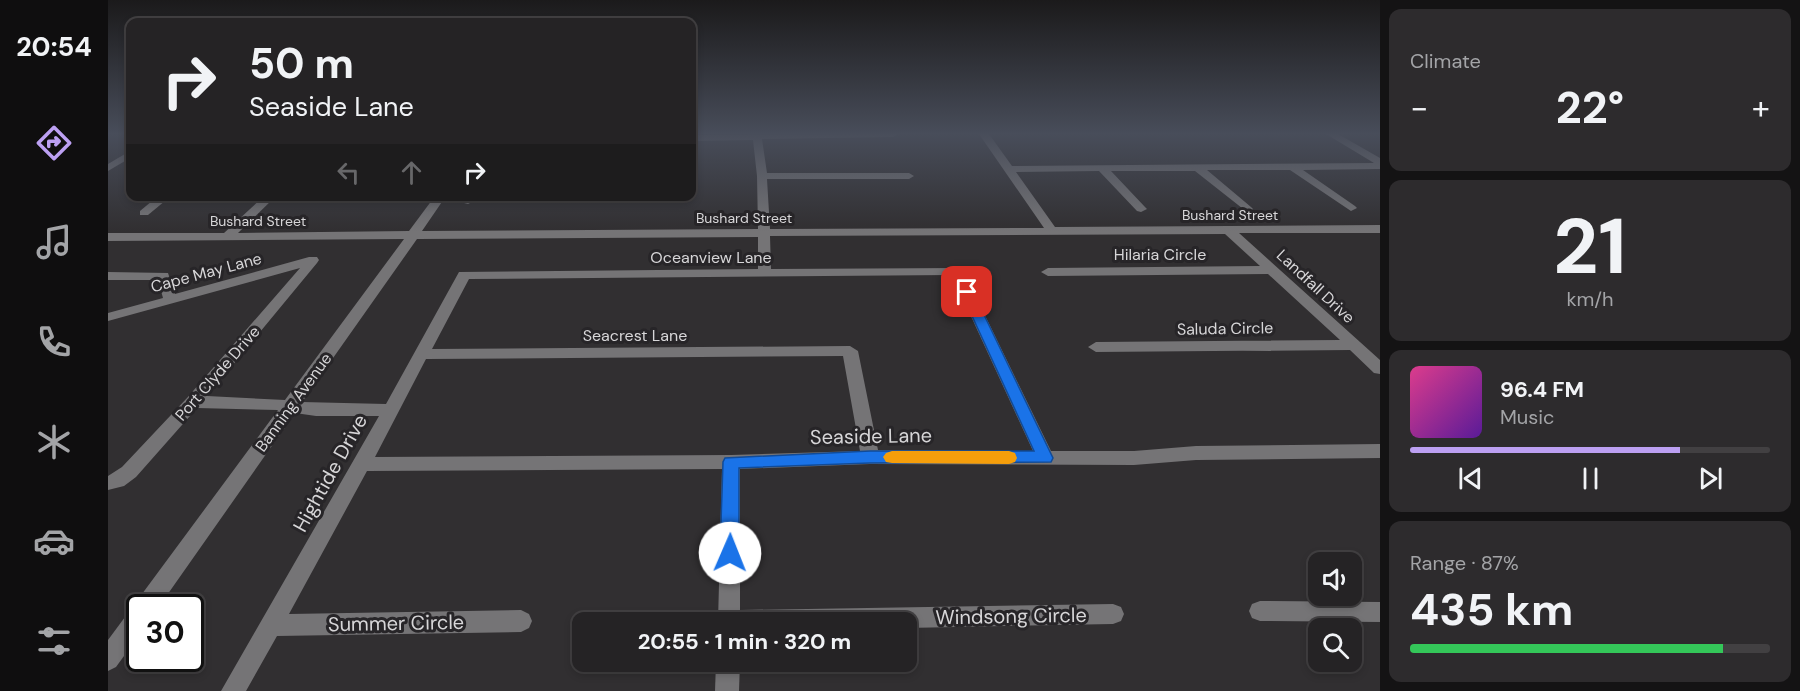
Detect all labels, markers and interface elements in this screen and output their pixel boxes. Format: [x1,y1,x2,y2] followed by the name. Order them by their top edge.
[16,29,92,64] text: 20:54
[249,36,354,91] text: 50 m
[150,42,228,120] icon: right
[1410,48,1481,74] text: Climate
[1556,78,1624,137] text: 22°
[1410,86,1428,129] text: −
[1752,86,1770,129] text: +
[249,89,414,124] text: Seaside Lane
[33,122,75,164] icon: directions
[332,156,365,189] icon: left
[395,156,428,189] icon: ahead
[458,156,491,189] icon: right
[1553,196,1627,297] text: 21
[1182,206,1278,224] street label: Bushard Street
[696,209,792,227] street label: Bushard Street
[210,212,306,230] street label: Bushard Street
[33,221,75,263] icon: music
[1114,244,1206,265] street label: Hilaria Circle
[1272,245,1359,328] street label: Landfall Drive
[650,247,772,268] street label: Oceanview Lane
[148,248,264,297] street label: Cape May Lane
[941,266,992,317] pin
[950,275,983,308] icon: arrive
[1566,286,1614,312] text: km/h
[1177,317,1273,340] street label: Saluda Circle
[33,321,75,363] icon: phone
[170,321,264,425] street label: Port Clyde Drive
[583,325,687,346] street label: Seacrest Lane
[250,349,336,456] street label: Banning Avenue
[1500,375,1584,404] text: 96.4 FM
[1500,404,1555,430] text: Music
[287,410,373,536] street label: Hightide Drive
[33,421,75,463] icon: climate
[810,422,932,450] street label: Seaside Lane
[1454,462,1487,495] icon: previous
[1574,462,1607,495] icon: pause
[1694,462,1727,495] icon: next
[33,520,75,562] icon: car
[698,521,762,585] position arrow
[1410,550,1519,576] text: Range · 87%
[1308,552,1362,672] map controls
[1308,552,1362,606] button: sound
[1410,580,1573,639] text: 435 km
[126,594,204,672] speed limit sign: 30
[935,602,1087,630] street label: Windsong Circle
[328,609,464,637] street label: Summer Circle
[1308,618,1362,672] button: search
[33,620,75,662] icon: filters
[638,627,851,656] text: 20:55 · 1 min · 320 m

